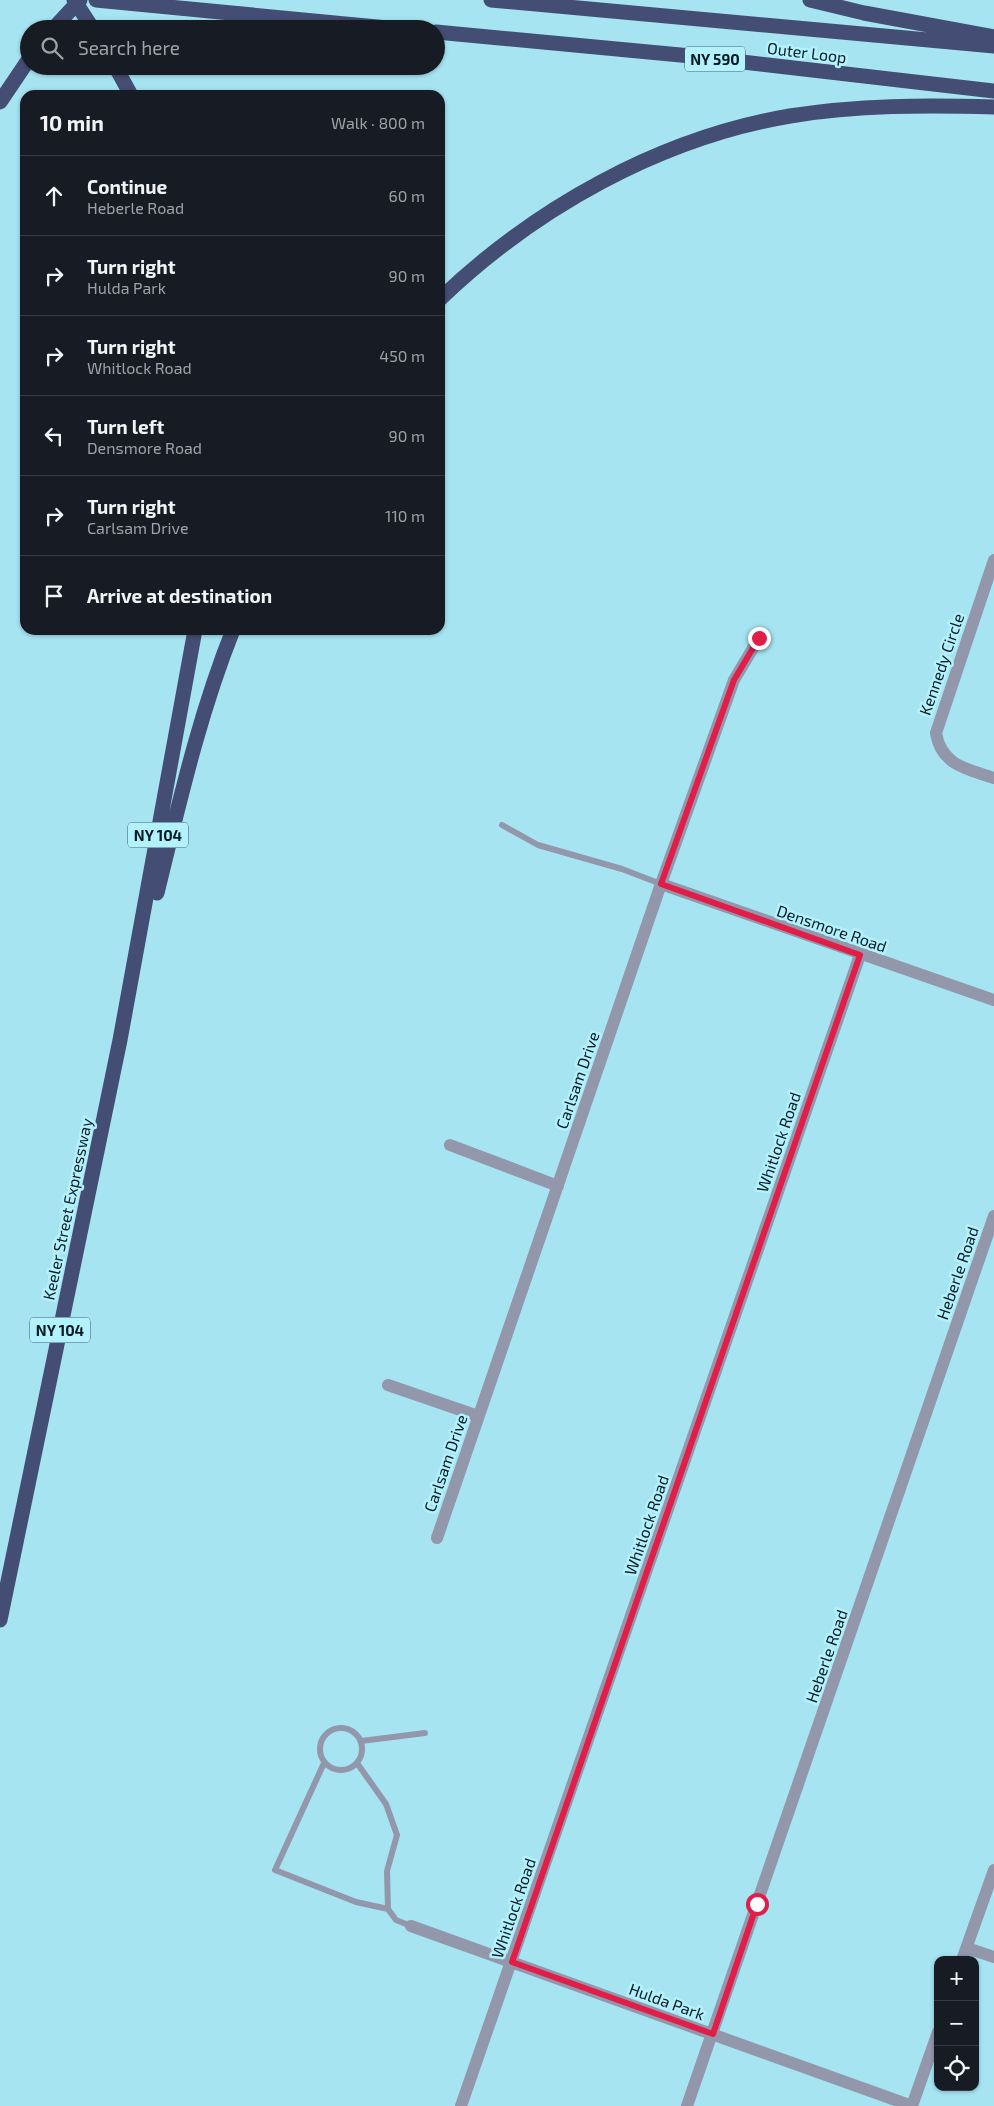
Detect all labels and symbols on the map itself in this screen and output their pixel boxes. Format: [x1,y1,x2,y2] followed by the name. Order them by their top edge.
[766,38,848,66] street label: Outer Loop
[685,46,745,72] road number: NY 590
[915,611,967,717] street label: Kennedy Circle
[748,627,771,650] route end
[128,822,188,848] road number: NY 104
[775,900,889,956] street label: Densmore Road
[551,1029,603,1131] street label: Carlsam Drive
[752,1089,804,1195] street label: Whitlock Road
[38,1116,96,1302] street label: Keeler Street Expressway
[932,1224,982,1322] street label: Heberle Road
[30,1318,90,1342] road number: NY 104
[419,1412,471,1514] street label: Carlsam Drive
[620,1472,672,1578] street label: Whitlock Road
[801,1607,851,1705] street label: Heberle Road
[487,1855,539,1961] street label: Whitlock Road
[746,1893,769,1916] route start
[627,1979,707,2023] street label: Hulda Park

